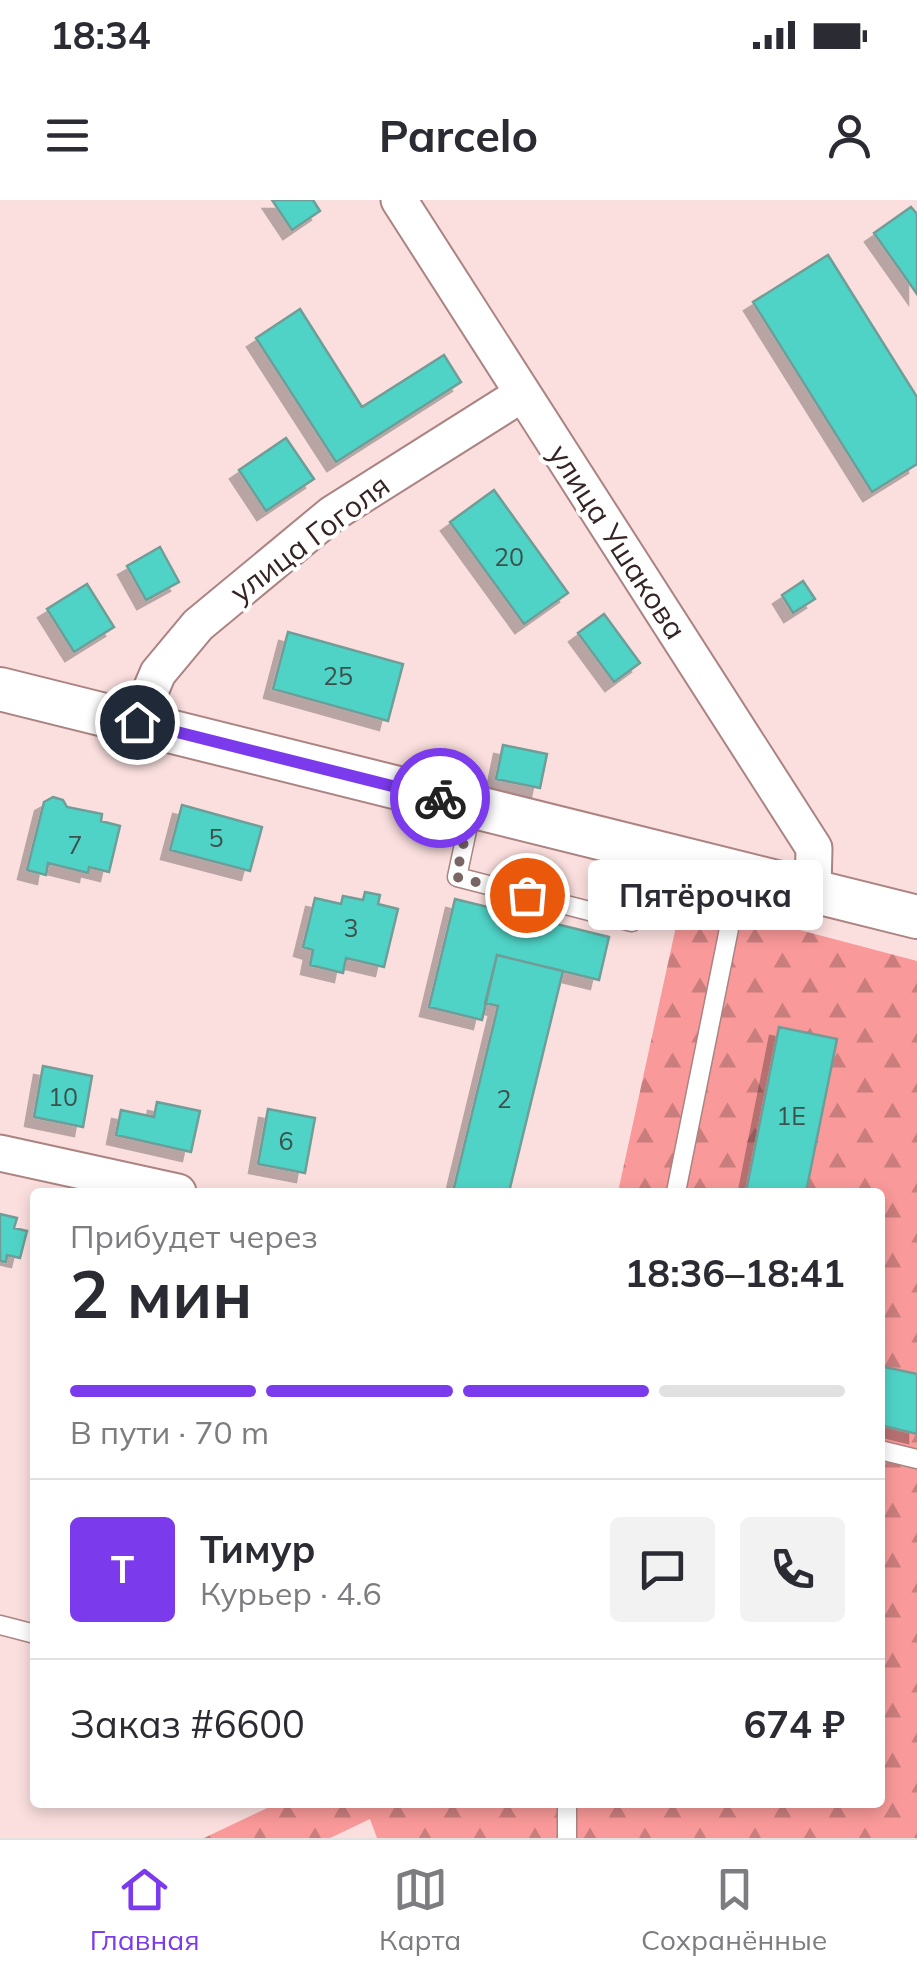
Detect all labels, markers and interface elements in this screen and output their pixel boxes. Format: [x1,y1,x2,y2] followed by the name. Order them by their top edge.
[50,11,151,59] text: 18:34
[379,107,538,163] text: Parcelo
[40,108,95,163] icon: menu
[822,108,877,163] icon: person
[541,437,695,646] street label: улица Ушакова
[222,466,397,611] street label: улица Гоголя
[494,541,524,572] house number: 20
[323,660,353,691] house number: 25
[95,680,180,765] pin
[110,695,165,750] icon: home
[390,748,490,848] courier
[413,771,468,826] icon: bike
[208,822,224,853] house number: 5
[67,829,83,860] house number: 7
[485,853,570,938] pin
[587,860,822,930] callout: Пятёрочка
[500,868,555,923] icon: bag
[619,875,792,915] text: Пятёрочка
[343,912,359,943] house number: 3
[48,1081,78,1112] house number: 10
[496,1083,512,1114] house number: 2
[776,1100,806,1131] house number: 1Е
[278,1125,294,1156] house number: 6
[70,1216,318,1256] text: Прибудет через
[625,1249,845,1297] text: 18:36–18:41
[70,1253,252,1334] text: 2 мин
[70,1412,269,1452] text: В пути · 70 m
[610,1517,715,1622] button: chat
[740,1517,845,1622] button: phone
[200,1525,316,1573] text: Тимур
[111,1545,134,1593] text: Т
[200,1573,382,1613] text: Курьер · 4.6
[70,1700,305,1748] text: Заказ #6600
[743,1700,845,1748] text: 674 ₽
[90,1862,200,1957] tab: Главная
[379,1862,461,1957] tab: Карта
[641,1862,827,1957] tab: Сохранённые

